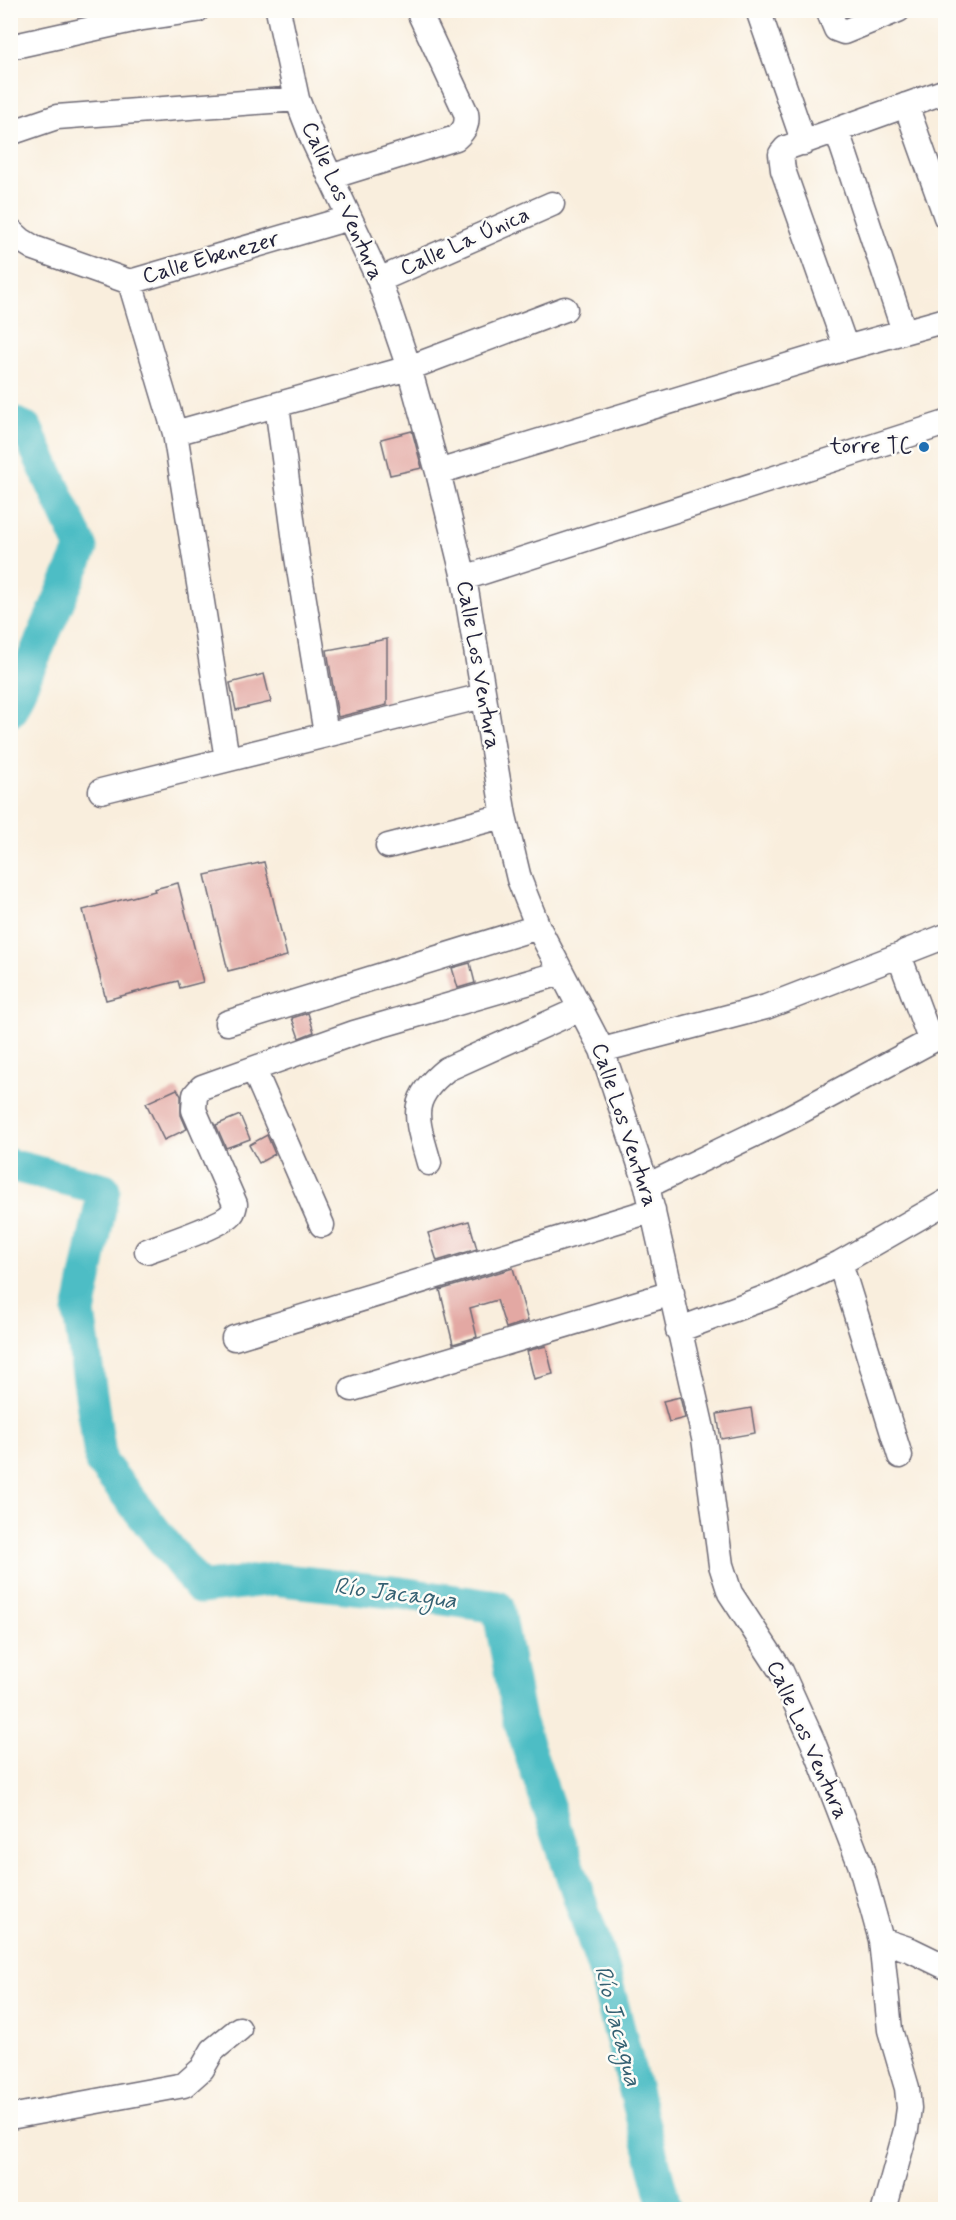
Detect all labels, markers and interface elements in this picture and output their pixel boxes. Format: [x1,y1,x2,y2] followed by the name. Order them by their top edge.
[294,117,390,285] street label: Calle Los Ventura
[396,201,534,283] street label: Calle La Única
[139,225,283,291] street label: Calle Ebenezer
[828,433,912,461] place label: torre TC
[917,440,931,454] marker: torre TC
[449,578,507,752] street label: Calle Los Ventura
[584,1039,664,1211] street label: Calle Los Ventura
[332,1571,458,1619] water label: Río Jacagua
[759,1656,855,1824] street label: Calle Los Ventura
[584,1962,648,2090] water label: Río Jacagua

